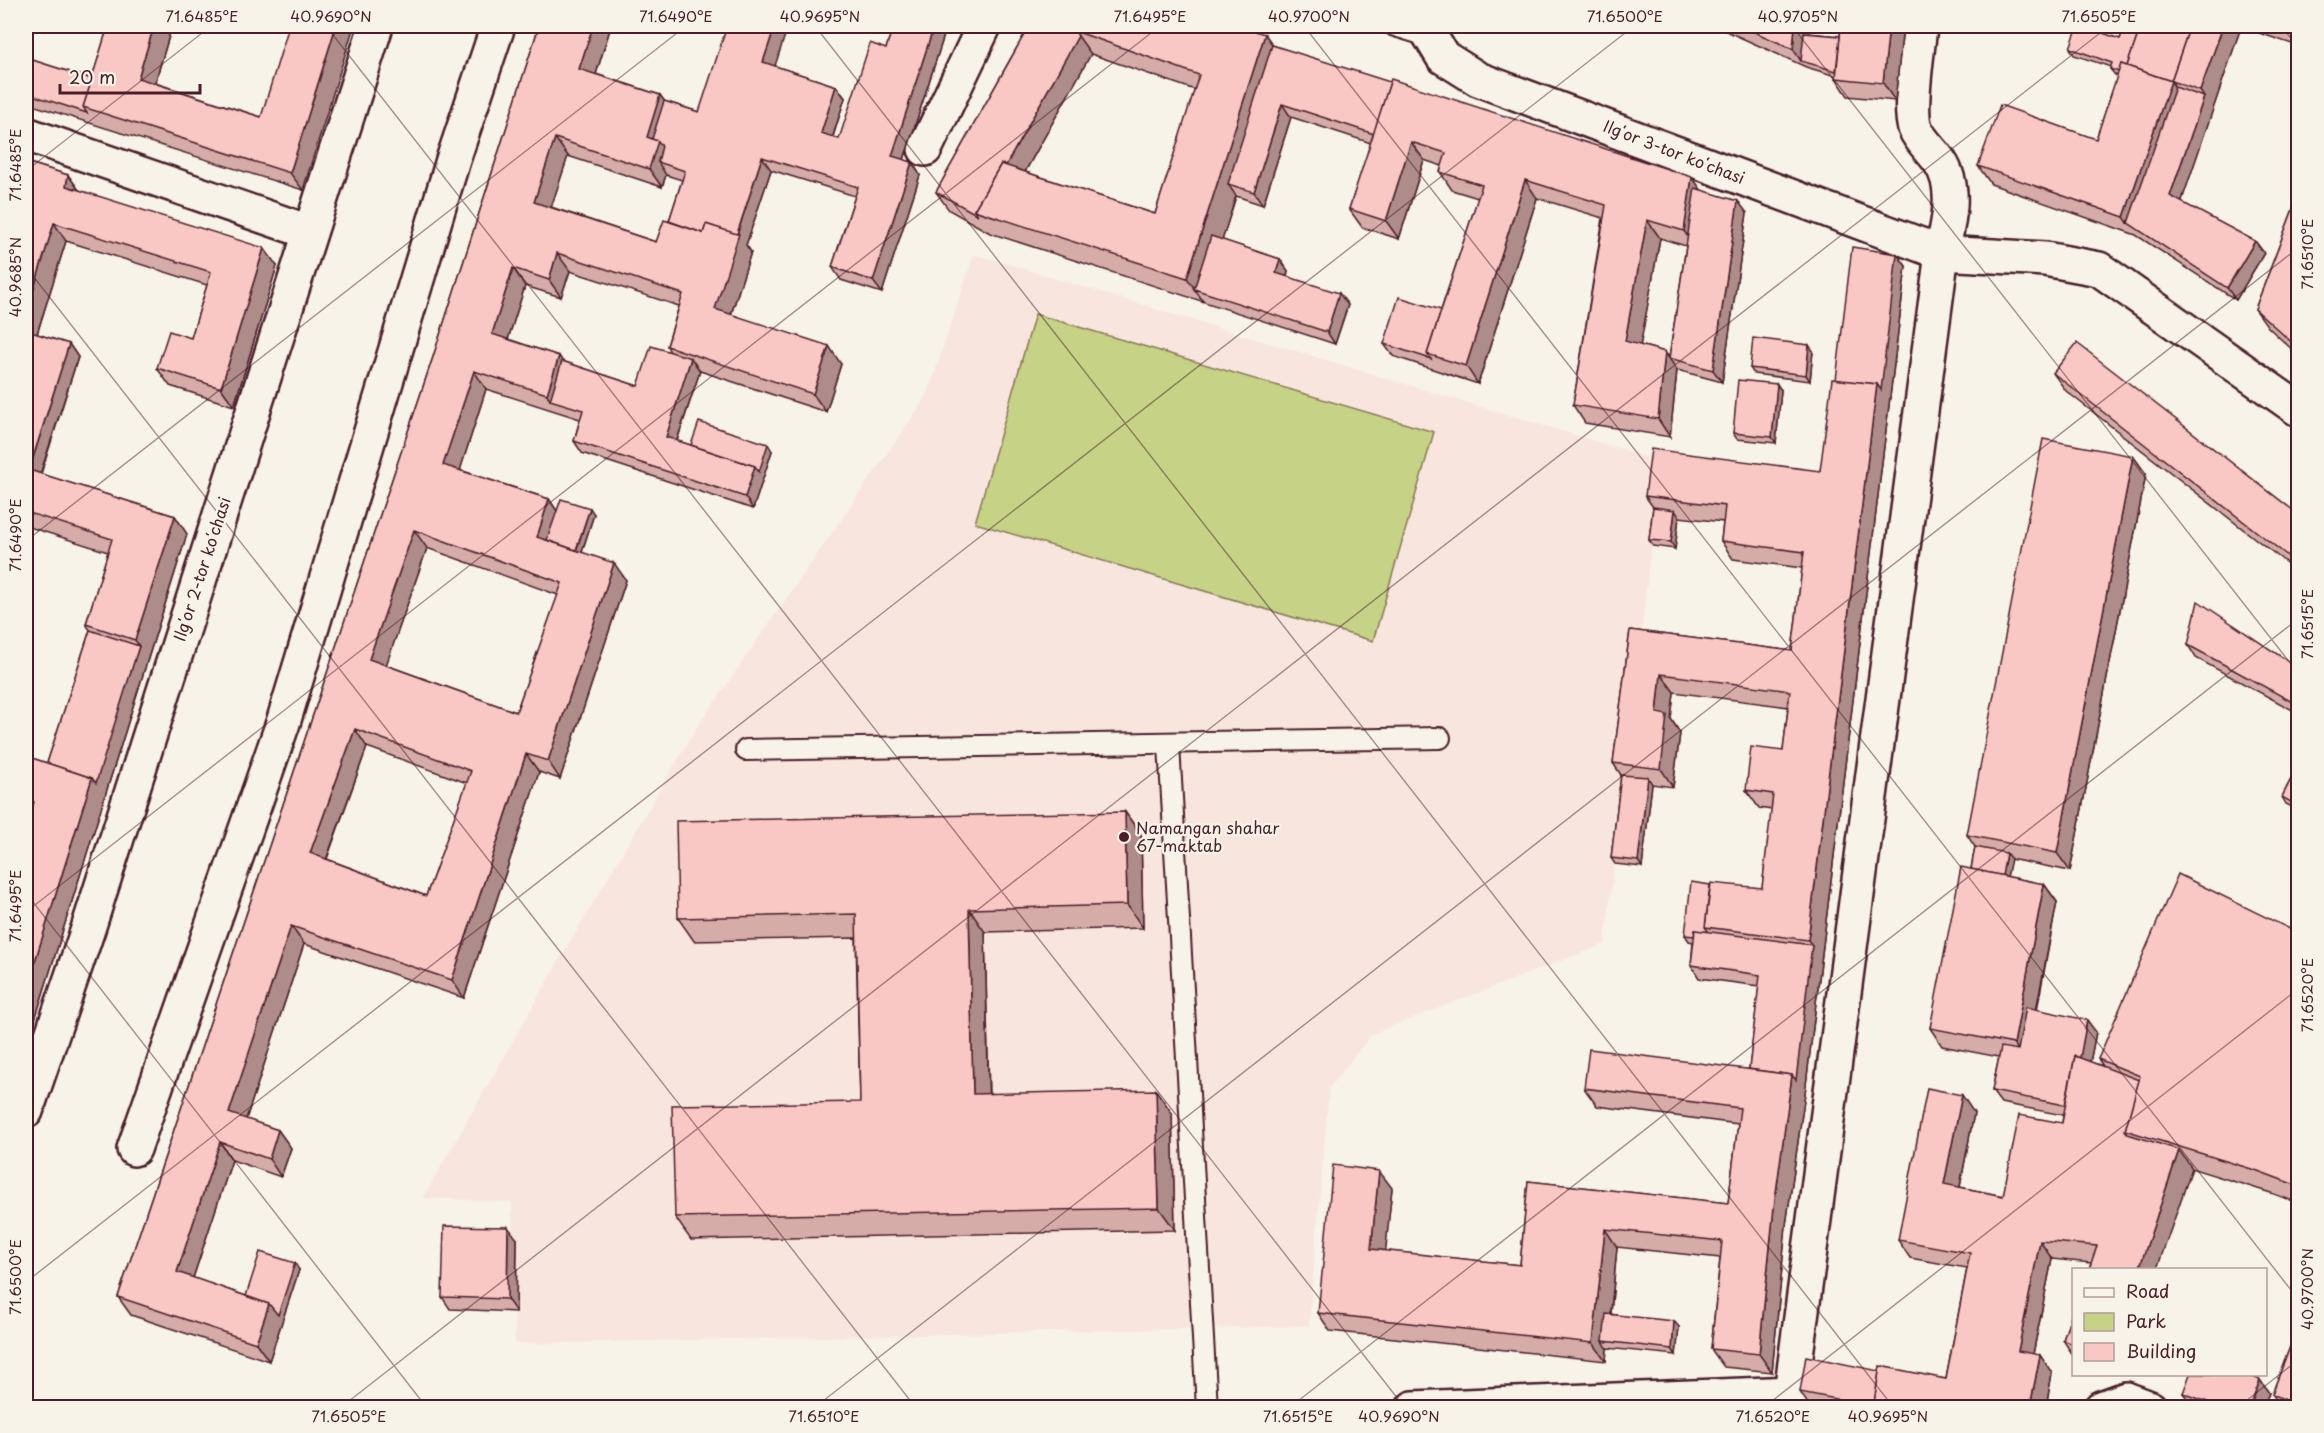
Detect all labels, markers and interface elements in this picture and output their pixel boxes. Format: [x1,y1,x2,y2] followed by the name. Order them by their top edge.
[166,4,238,27] text: 71.6485°E
[290,4,372,27] text: 40.9690°N
[639,4,713,27] text: 71.6490°E
[780,4,860,27] text: 40.9695°N
[1114,4,1186,27] text: 71.6495°E
[1268,4,1350,27] text: 40.9700°N
[1587,4,1663,27] text: 71.6500°E
[1758,4,1838,27] text: 40.9705°N
[2062,4,2136,27] text: 71.6505°E
[60,57,200,95] scale bar
[69,63,115,90] text: 20 m
[1600,113,1749,189] street label: Ilgʻor 3-tor koʻchasi
[3,129,26,201] text: 71.6485°E
[2295,218,2318,290] text: 71.6510°E
[3,237,26,317] text: 40.9685°N
[166,493,236,644] street label: Ilgʻor 2-tor koʻchasi
[3,498,26,572] text: 71.6490°E
[2295,589,2318,659] text: 71.6515°E
[1136,815,1280,857] place label: Namangan shahar 67-maktab
[1117,830,1131,844] marker: Namangan shahar 67-maktab
[3,870,26,942] text: 71.6495°E
[2295,958,2318,1032] text: 71.6520°E
[3,1239,26,1315] text: 71.6500°E
[2295,1248,2318,1330] text: 40.9700°N
[2072,1268,2267,1376] legend
[2126,1277,2170,1304] text: Road
[2126,1307,2166,1334] text: Park
[2126,1337,2196,1364] text: Building
[312,1404,386,1427] text: 71.6505°E
[788,1404,860,1427] text: 71.6510°E
[1263,1404,1333,1427] text: 71.6515°E
[1358,1404,1440,1427] text: 40.9690°N
[1736,1404,1810,1427] text: 71.6520°E
[1848,1404,1928,1427] text: 40.9695°N

